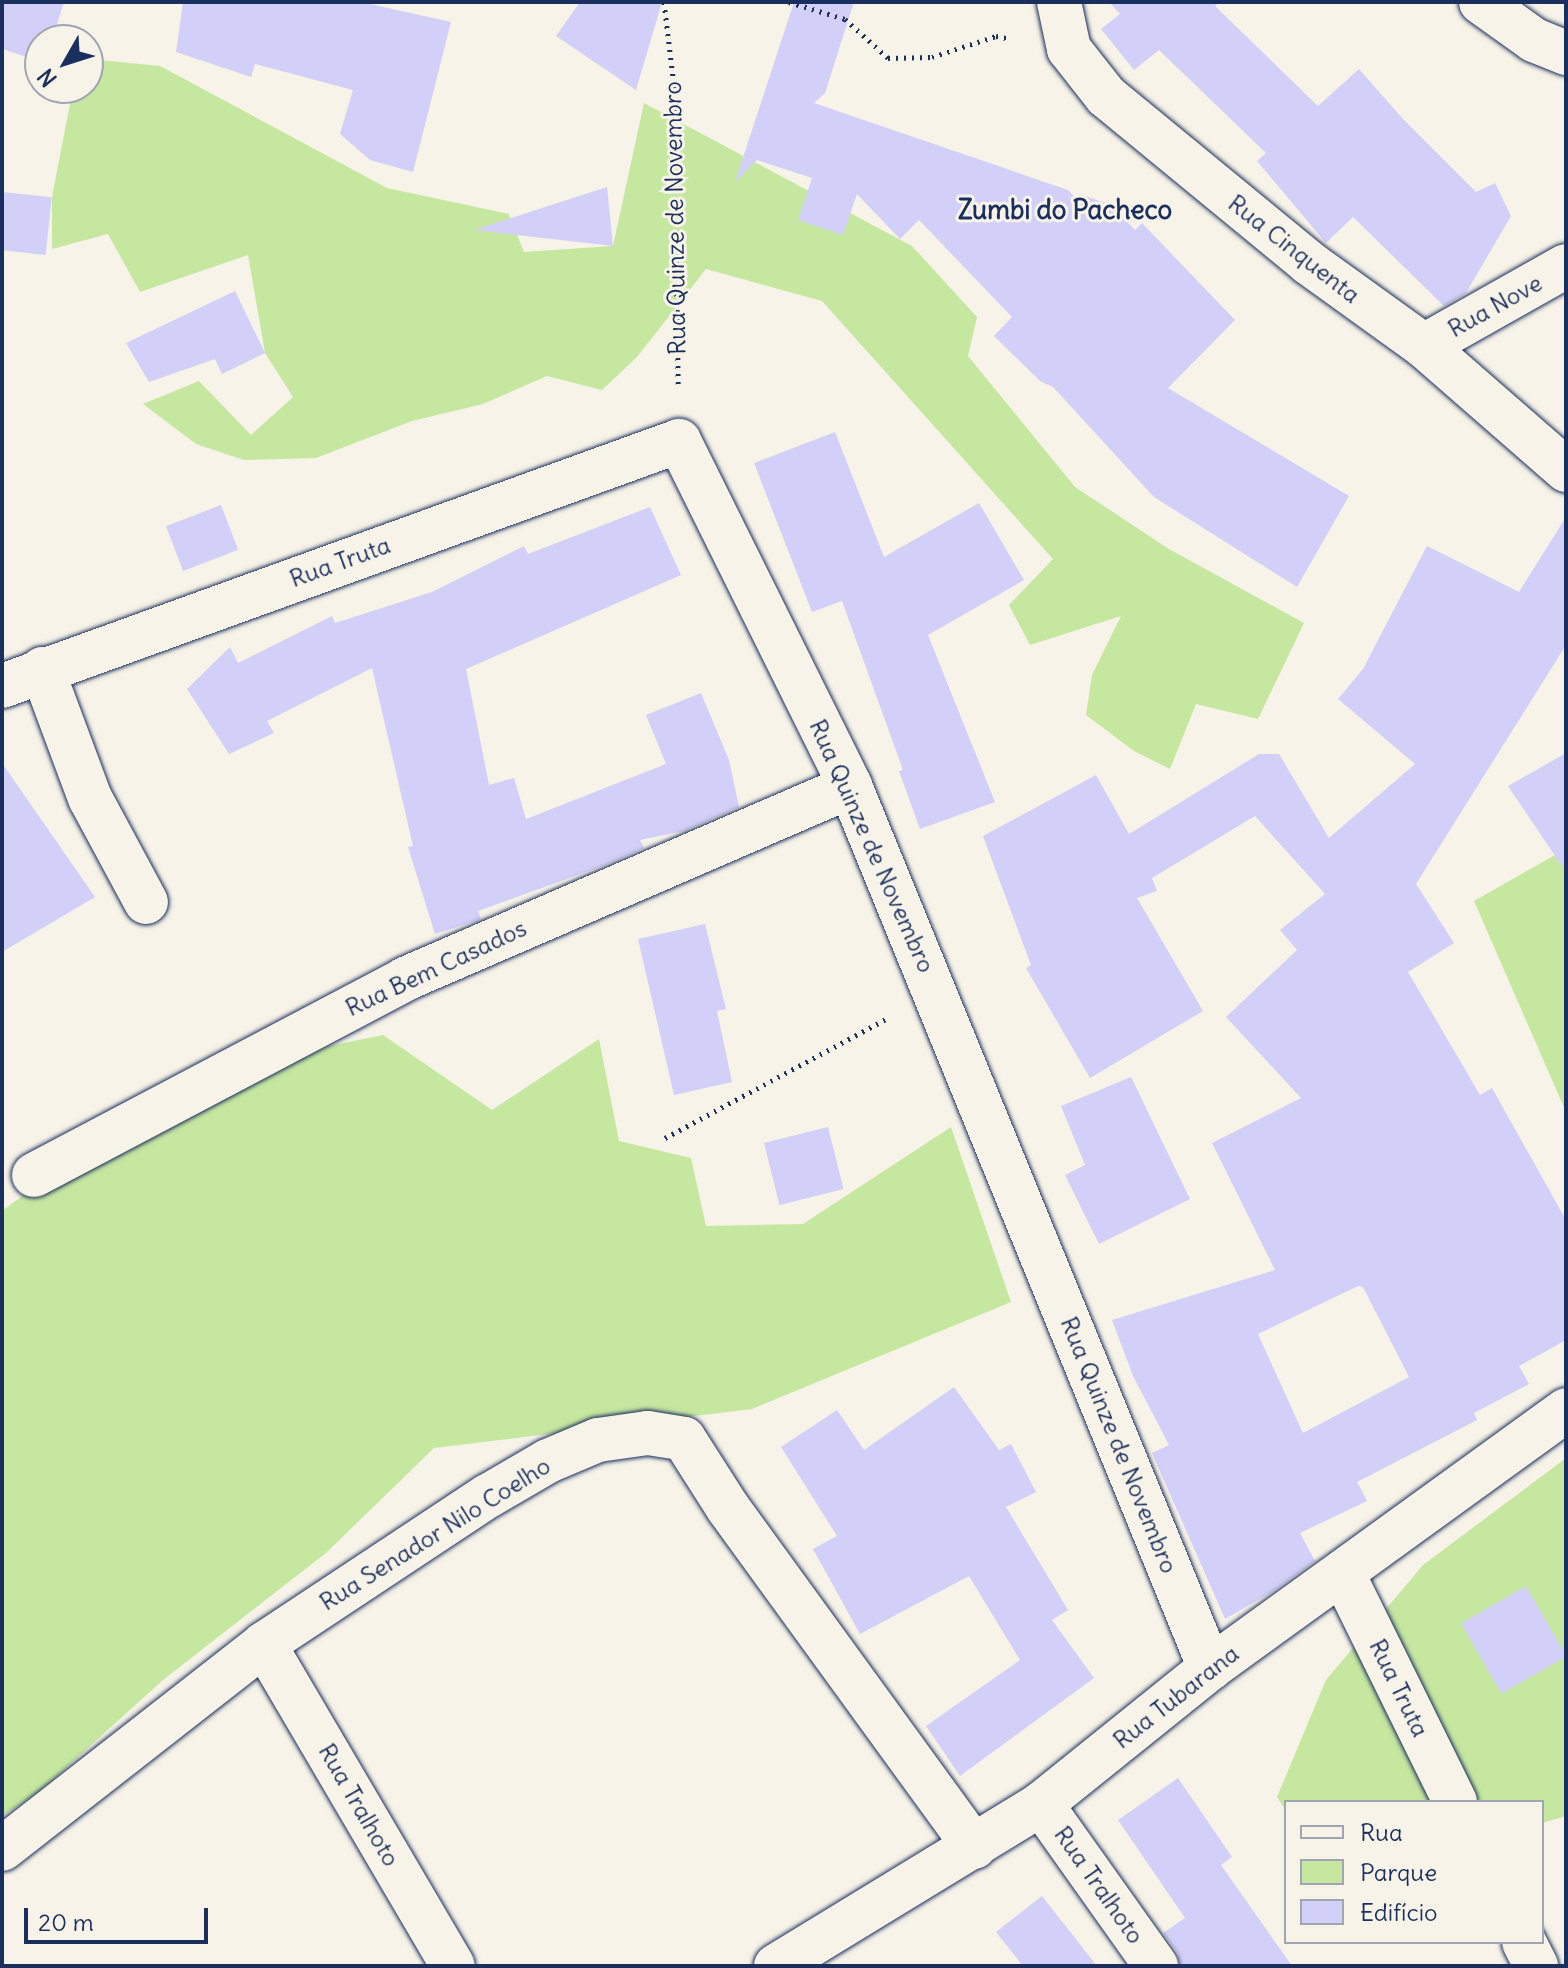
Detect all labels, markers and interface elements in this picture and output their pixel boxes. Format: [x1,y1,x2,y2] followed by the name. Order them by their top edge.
[24,24,104,104] north arrow
[31,63,63,93] text: N
[658,81,692,355] street label: Rua Quinze de Novembro
[1222,189,1366,309] street label: Rua Cinquenta
[958,194,1172,226] district label: Zumbi do Pacheco
[1443,268,1547,344] street label: Rua Nove
[286,531,394,593] street label: Rua Truta
[803,715,941,977] street label: Rua Quinze de Novembro
[341,913,531,1023] street label: Rua Bem Casados
[1054,1313,1184,1577] street label: Rua Quinze de Novembro
[314,1451,556,1617] street label: Rua Senador Nilo Coelho
[1363,1635,1435,1741] street label: Rua Truta
[1108,1639,1244,1755] street label: Rua Tubarana
[312,1739,406,1871] street label: Rua Tralhoto
[1284,1800,1544,1944] legend
[1360,1817,1403,1847] text: Rua
[1048,1821,1150,1949] street label: Rua Tralhoto
[1360,1857,1437,1887] text: Parque
[28,1892,212,1942] scale bar
[1360,1897,1438,1927] text: Edifício
[38,1907,94,1937] text: 20 m

